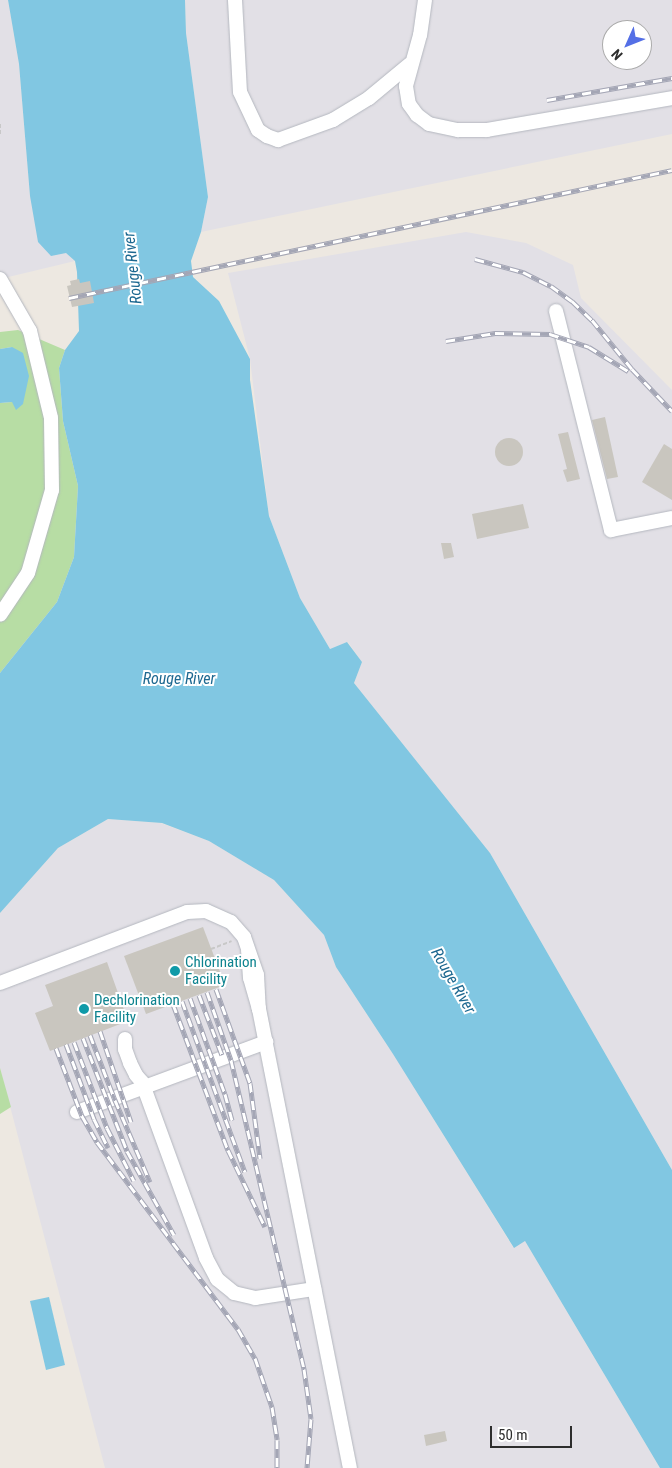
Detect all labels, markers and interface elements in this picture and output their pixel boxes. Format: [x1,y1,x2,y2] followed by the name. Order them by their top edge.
[602,20,652,70] north arrow
[608,46,626,63] text: N
[120,231,146,305] water label: Rouge River
[143,669,215,689] water label: Rouge River
[427,945,479,1017] water label: Rouge River
[185,953,257,988] place label: Chlorination Facility
[169,965,181,977] marker: Chlorination Facility
[94,991,180,1026] place label: Dechlorination Facility
[78,1003,90,1015] marker: Dechlorination Facility
[492,1416,574,1448] scale bar
[498,1426,528,1444] text: 50 m

